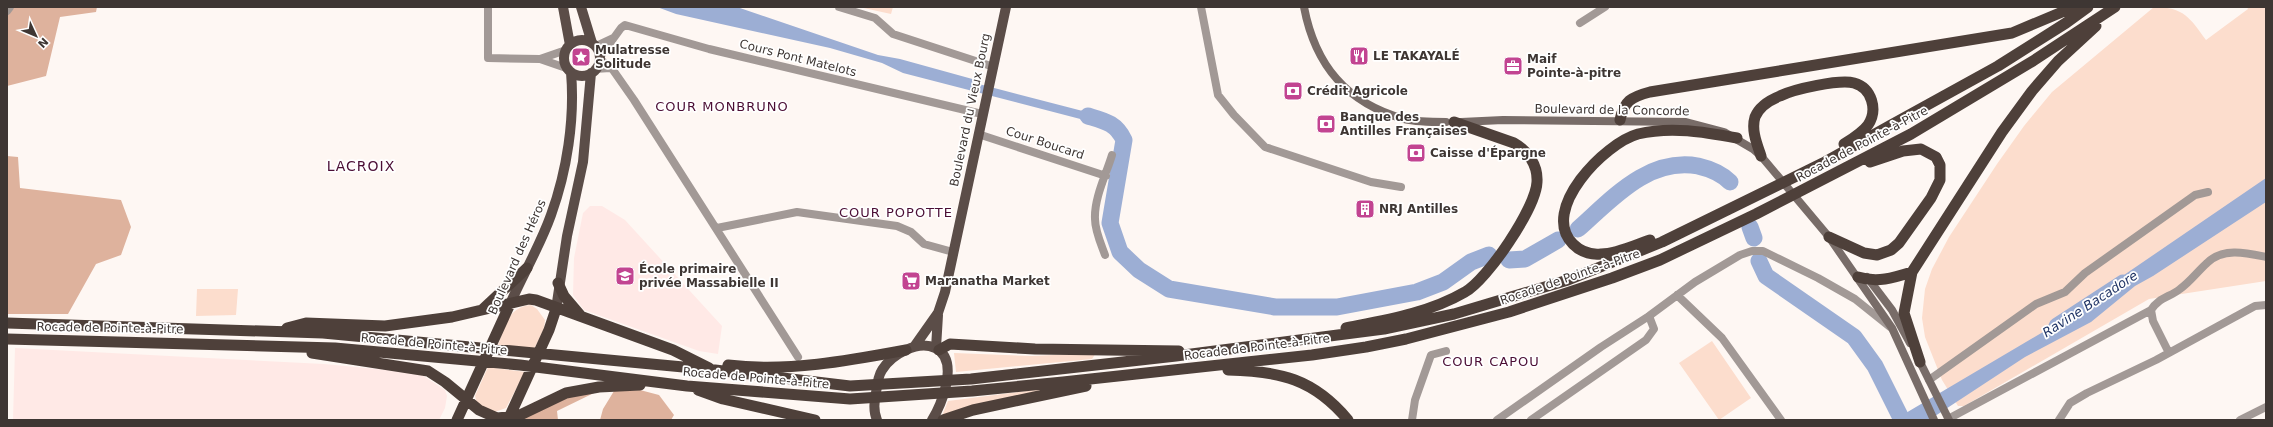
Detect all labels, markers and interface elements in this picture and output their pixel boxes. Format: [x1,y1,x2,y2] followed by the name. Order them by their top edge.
[16,16,56,56] north arrow
[947,32,993,188] street label: Boulevard du Vieux Bourg
[35,35,51,50] text: N
[738,37,858,79] street label: Cours Pont Matelots
[595,43,670,71] place label: Mulatresse Solitude
[1348,45,1370,67] restaurant icon: LE TAKAYALÉ
[570,46,592,68] place icon: Mulatresse Solitude
[1373,48,1460,63] place label: LE TAKAYALÉ
[1527,52,1621,80] place label: Maif Pointe-à-pitre
[1502,55,1524,77] office icon: Maif Pointe-à-pitre
[1282,80,1304,102] bank icon: Crédit Agricole
[1307,84,1408,98] place label: Crédit Agricole
[655,99,789,114] district label: COUR MONBRUNO
[1534,102,1690,118] street label: Boulevard de la Concorde
[1794,103,1930,185] street label: Rocade de Pointe-à-Pitre
[1340,110,1467,138] place label: Banque des Antilles Françaises
[1315,113,1337,135] bank icon: Banque des Antilles Françaises
[1004,124,1086,162] street label: Cour Boucard
[1405,142,1427,164] bank icon: Caisse d'Épargne
[1430,145,1546,160] place label: Caisse d'Épargne
[327,158,395,174] district label: LACROIX
[485,197,549,317] street label: Boulevard des Héros
[1354,198,1376,220] building icon: NRJ Antilles
[1379,202,1458,216] place label: NRJ Antilles
[839,205,953,220] district label: COUR POPOTTE
[1498,246,1642,308] street label: Rocade de Pointe-à-Pitre
[639,261,779,290] place label: École primaire privée Massabielle II
[614,265,636,287] school or university icon: École primaire privée Massabielle II
[2040,268,2140,340] water label: Ravine Bacadore
[900,270,922,292] supermarket icon: Maranatha Market
[925,274,1050,288] place label: Maranatha Market
[36,320,184,336] street label: Rocade de Pointe-à-Pitre
[360,331,508,357] street label: Rocade de Pointe-à-Pitre
[1183,331,1331,363] street label: Rocade de Pointe-à-Pitre
[1442,354,1540,369] district label: COUR CAPOU
[682,365,830,391] street label: Rocade de Pointe-à-Pitre

